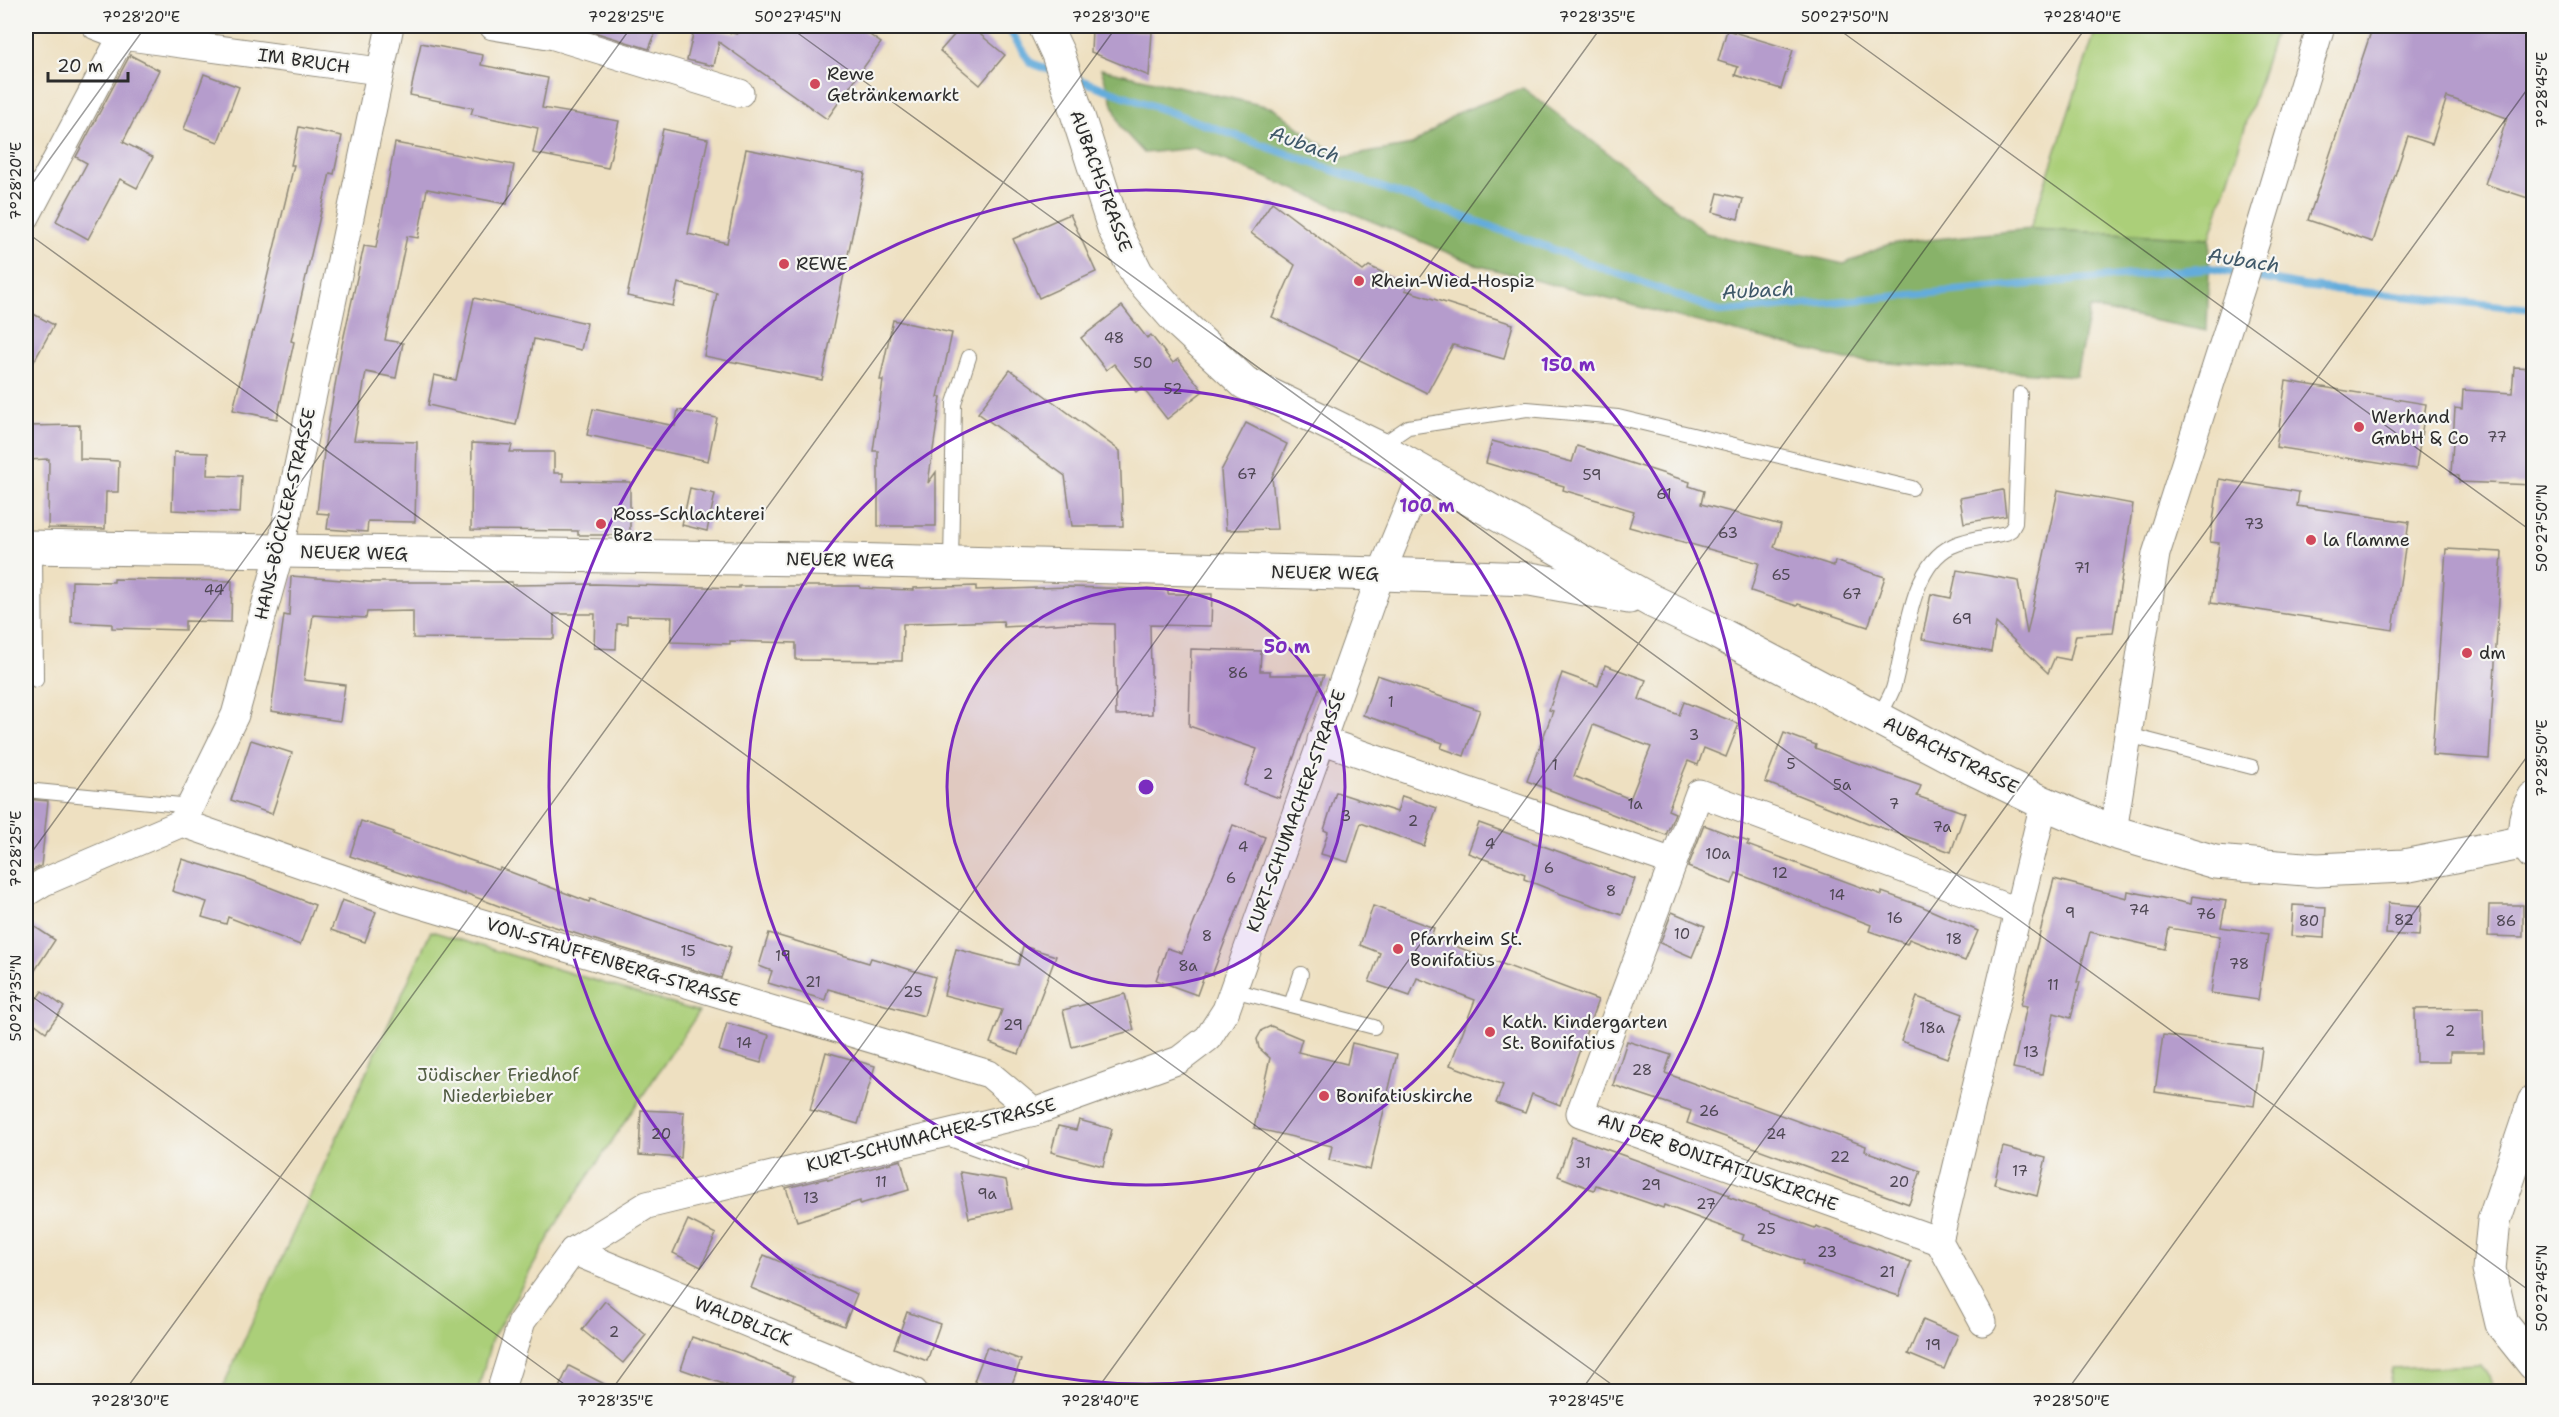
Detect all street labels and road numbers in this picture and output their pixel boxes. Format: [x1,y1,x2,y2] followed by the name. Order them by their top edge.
[256,43,352,79] street label: IM BRUCH
[1064,107,1138,255] street label: AUBACHSTRASSE
[249,406,321,622] street label: HANS-BÖCKLER-STRASSE
[300,540,409,566] street label: NEUER WEG
[786,547,895,573] street label: NEUER WEG
[1271,560,1380,586] street label: NEUER WEG
[1241,686,1351,936] street label: KURT-SCHUMACHER-STRASSE
[1879,710,2023,800] street label: AUBACHSTRASSE
[483,912,743,1012] street label: VON-STAUFFENBERG-STRASSE
[804,1092,1058,1178] street label: KURT-SCHUMACHER-STRASSE
[1594,1107,1842,1217] street label: AN DER BONIFATIUSKIRCHE
[691,1290,796,1352] street label: WALDBLICK

